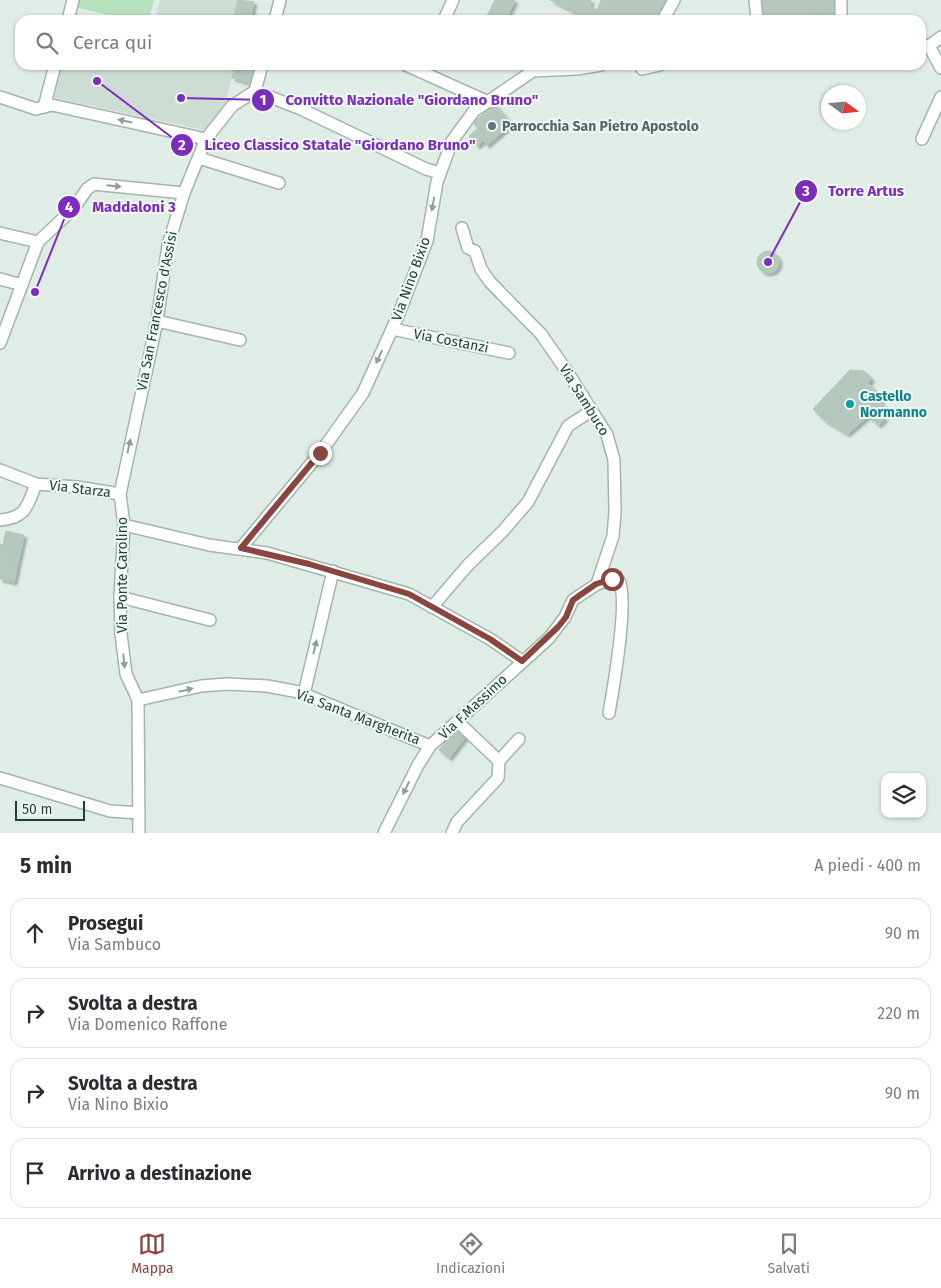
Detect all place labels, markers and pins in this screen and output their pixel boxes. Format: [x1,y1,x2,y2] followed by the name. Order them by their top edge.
[251,85,549,115] callout: Convitto Nazionale "Giordano Bruno"
[502,118,699,135] place label: Parrocchia San Pietro Apostolo
[486,120,498,132] marker: Parrocchia San Pietro Apostolo
[169,130,485,160] callout: Liceo Classico Statale "Giordano Bruno"
[793,176,914,206] callout: Torre Artus
[57,192,185,222] callout: Maddaloni 3
[860,388,927,421] place label: Castello Normanno
[844,398,856,410] marker: Castello Normanno

